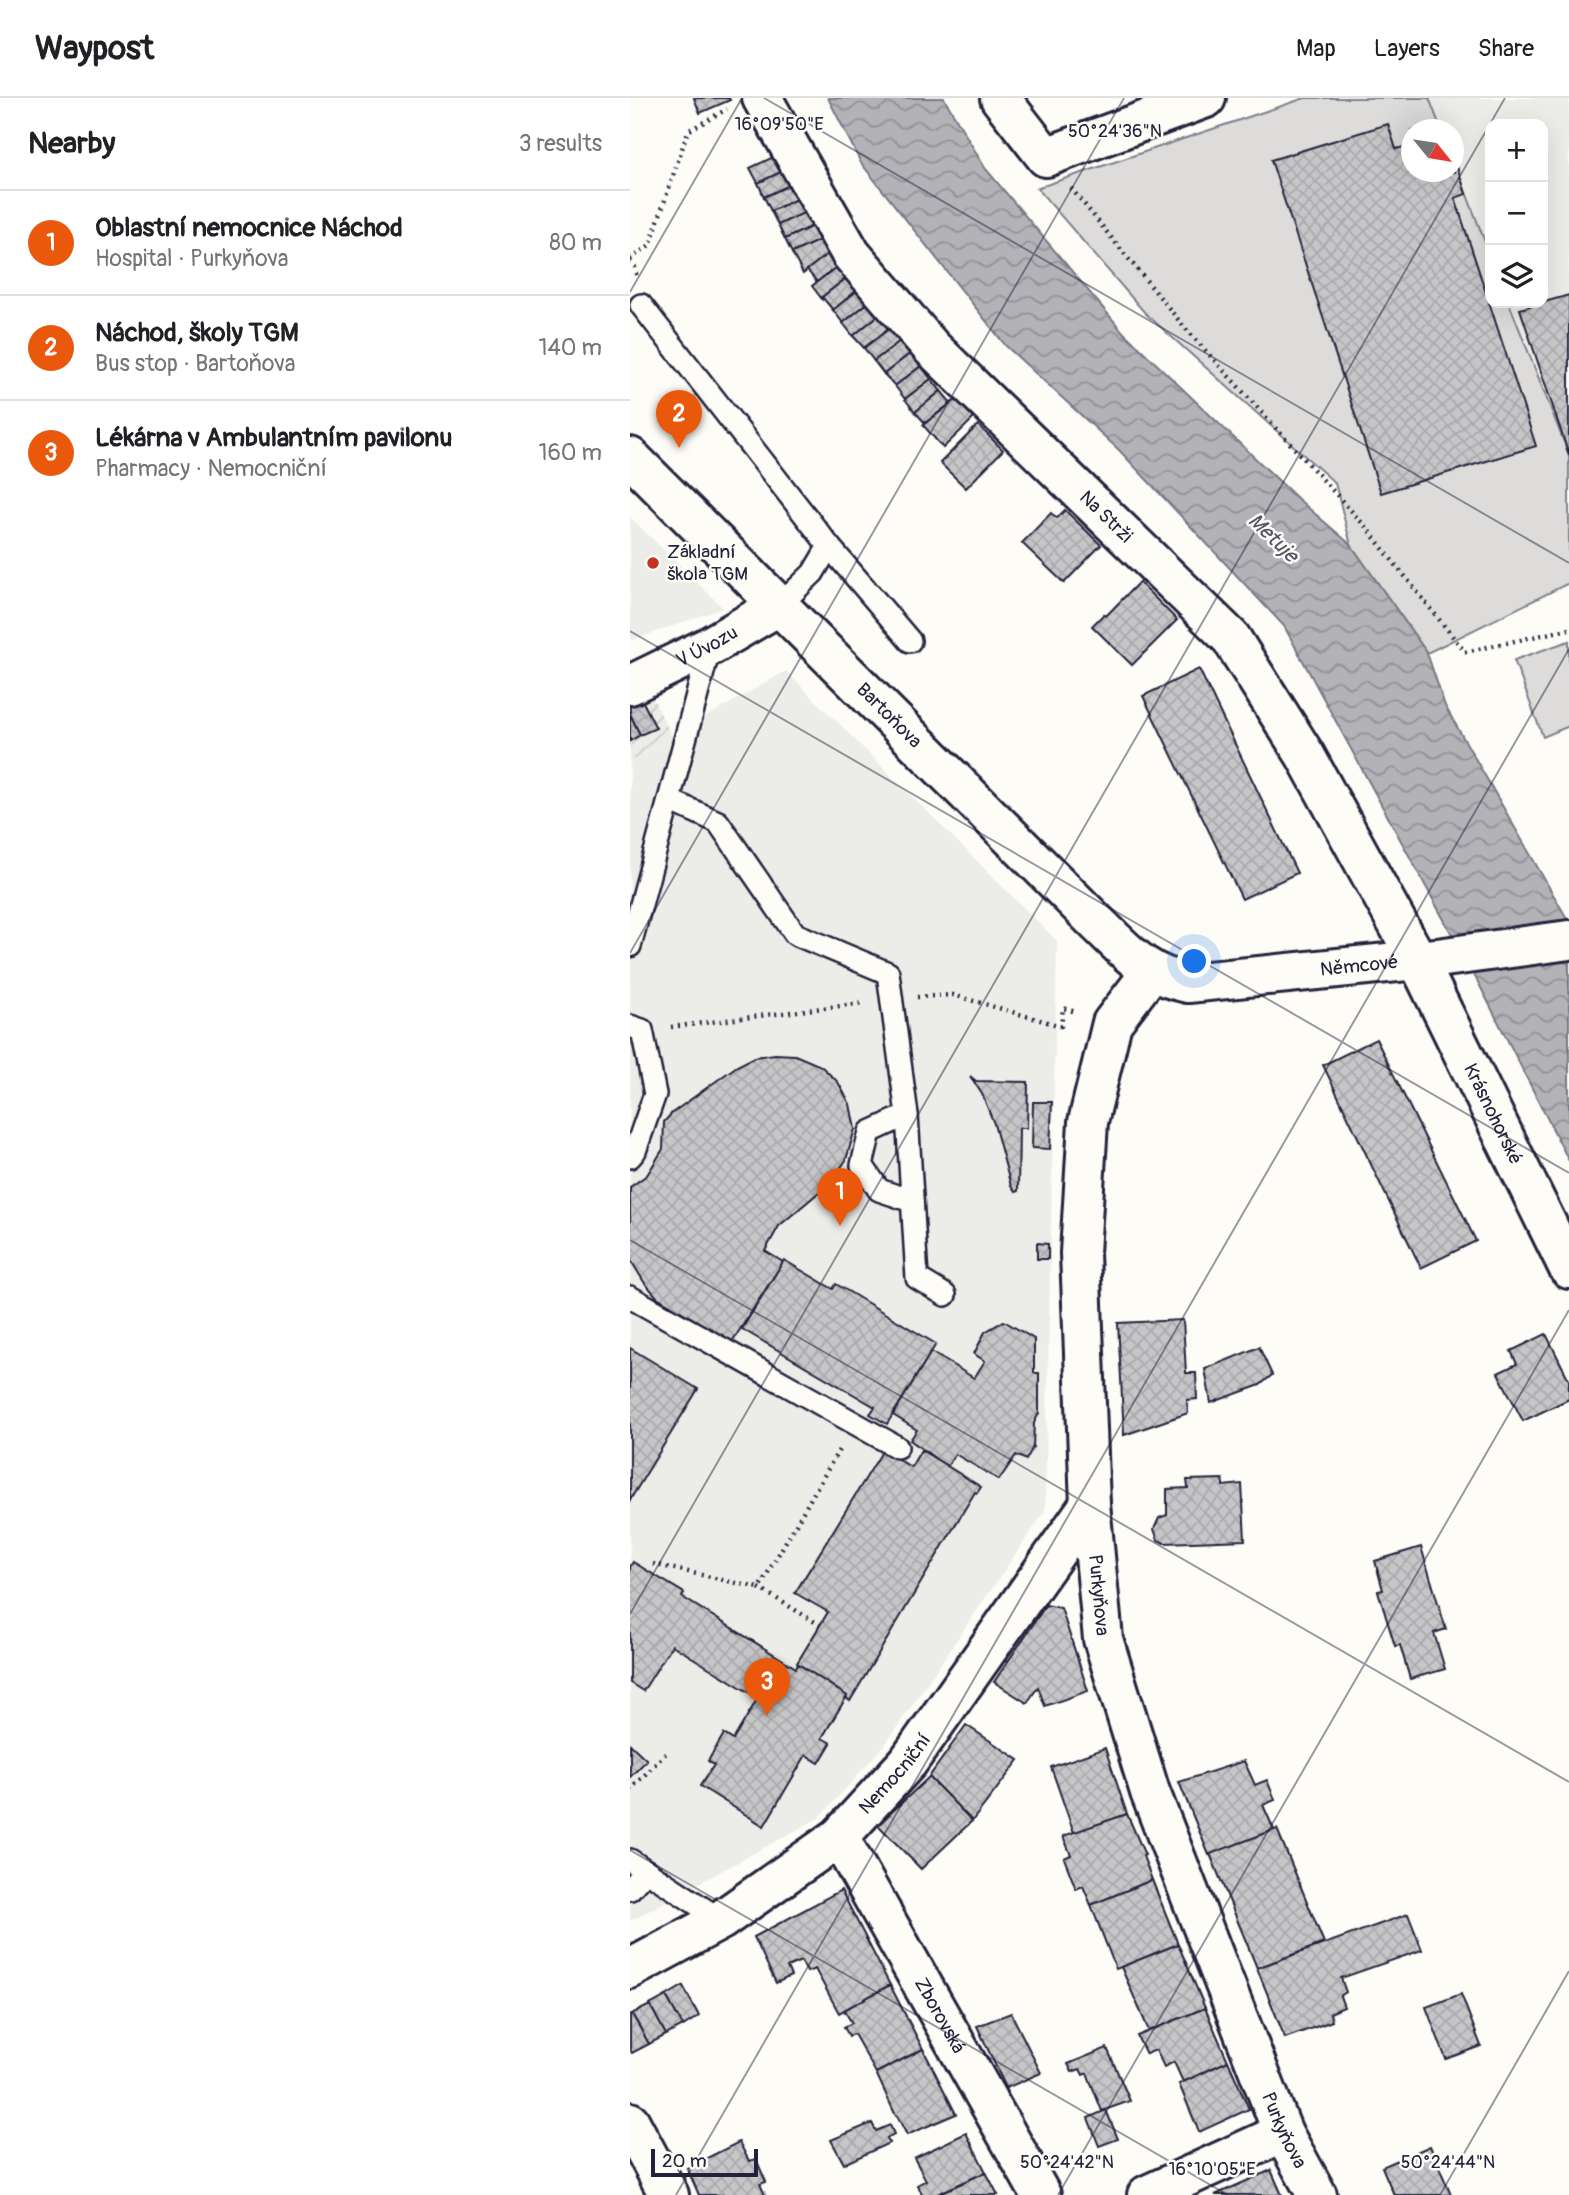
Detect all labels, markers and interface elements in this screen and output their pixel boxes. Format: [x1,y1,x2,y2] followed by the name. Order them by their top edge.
[35,28,154,69] text: Waypost
[1296,34,1336,63] text: Map
[1374,34,1440,63] text: Layers
[1478,34,1534,63] text: Share
[734,113,824,136] text: 16°09'50"E
[1401,119,1464,182] north arrow
[1485,119,1548,308] map controls
[1485,119,1548,182] button: +
[1068,120,1162,143] text: 50°24'36"N
[28,125,115,162] text: Nearby
[519,129,602,158] text: 3 results
[1485,182,1548,245] button: −
[95,212,403,244] text: Oblastní nemocnice Náchod
[47,228,56,257] text: 1
[549,228,602,257] text: 80 m
[95,244,289,273] text: Hospital · Purkyňova
[1485,245,1548,308] button: layers
[95,317,299,349] text: Náchod, školy TGM
[45,333,57,362] text: 2
[539,333,602,362] text: 140 m
[95,349,295,378] text: Bus stop · Bartoňova
[656,390,702,448] pin: 2
[95,422,452,454] text: Lékárna v Ambulantním pavilonu
[45,438,57,467] text: 3
[538,438,602,467] text: 160 m
[95,454,327,483] text: Pharmacy · Nemocniční
[1074,486,1138,548] street label: Na Strži
[1242,508,1306,570] water label: Metuje
[667,540,748,586] place label: Základní škola TGM
[645,555,661,571] marker: Základní škola TGM
[672,620,742,673] street label: V Úvozu
[851,678,927,753] street label: Bartoňova
[1177,944,1211,978] your location
[1319,950,1399,982] street label: Němcové
[1458,1060,1528,1168] street label: Krásnohorské
[817,1168,863,1226] pin: 1
[1083,1553,1115,1637] street label: Purkyňova
[744,1658,790,1716] pin: 3
[854,1729,936,1819] street label: Nemocniční
[909,1973,971,2058] street label: Zborovská
[1256,2089,1312,2173] street label: Purkyňova
[651,2146,758,2178] scale bar
[662,2149,707,2173] text: 20 m
[1020,2151,1114,2174] text: 50°24'42"N
[1401,2151,1495,2174] text: 50°24'44"N
[1168,2158,1256,2181] text: 16°10'05"E

